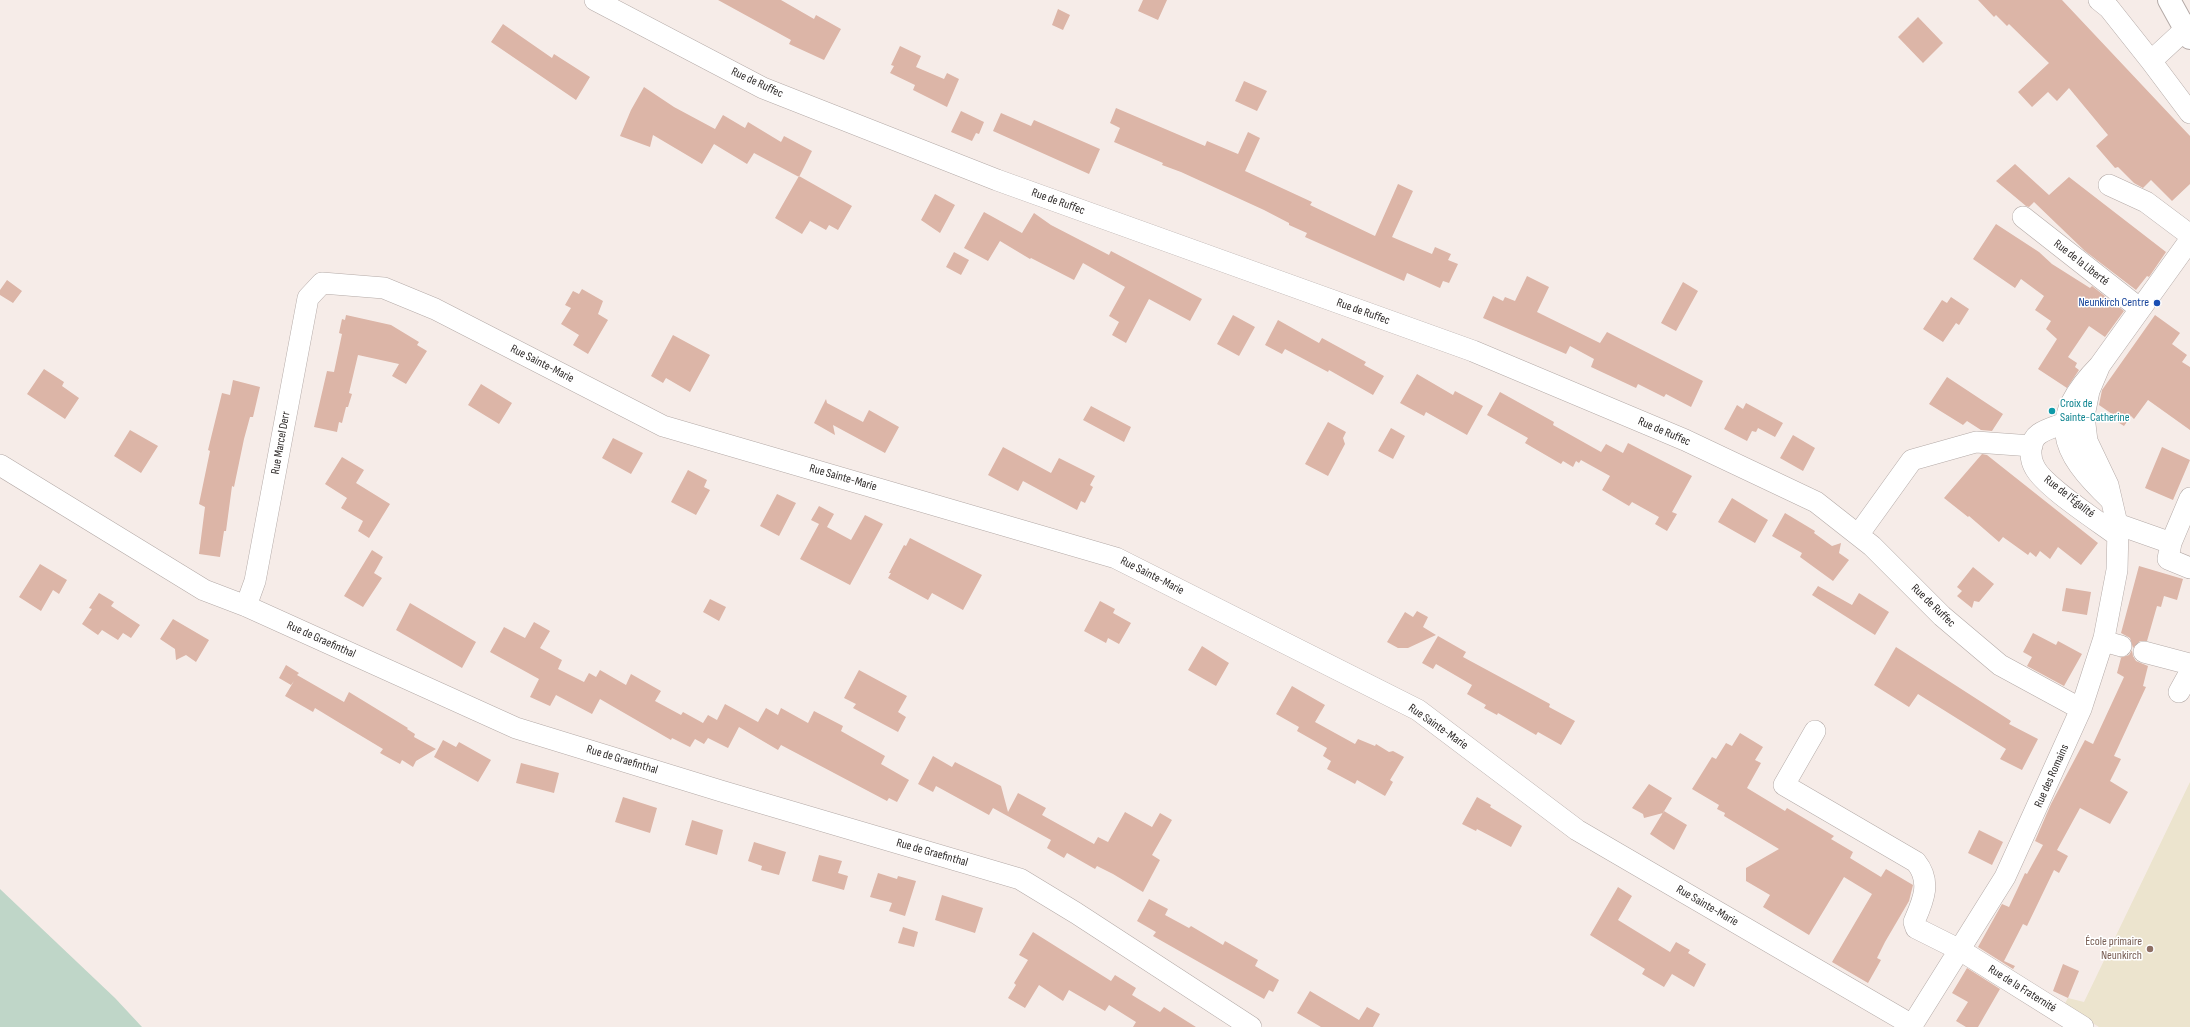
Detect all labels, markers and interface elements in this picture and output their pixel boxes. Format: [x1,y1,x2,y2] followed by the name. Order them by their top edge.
[729,65,785,101] street label: Rue de Ruffec
[1029,186,1087,218] street label: Rue de Ruffec
[2050,237,2112,289] street label: Rue de la Liberté
[1334,296,1392,328] street label: Rue de Ruffec
[2079,296,2149,310] place label: Neunkirch Centre
[2152,298,2162,308] marker: Neunkirch Centre
[508,342,576,386] street label: Rue Sainte-Marie
[2060,397,2130,425] place label: Croix de Sainte-Catherine
[2047,406,2057,416] marker: Croix de Sainte-Catherine
[268,410,294,476] street label: Rue Marcel Derr
[1635,414,1693,450] street label: Rue de Ruffec
[808,461,878,495] street label: Rue Sainte-Marie
[2041,473,2097,521] street label: Rue de l'Égalité
[1118,554,1186,598] street label: Rue Sainte-Marie
[1908,581,1958,631] street label: Rue de Ruffec
[284,618,358,662] street label: Rue de Graefinthal
[1405,701,1471,753] street label: Rue Sainte-Marie
[585,742,659,778] street label: Rue de Graefinthal
[2032,742,2072,810] street label: Rue des Romains
[895,836,969,870] street label: Rue de Graefinthal
[1673,882,1741,930] street label: Rue Sainte-Marie
[2085,935,2142,963] place label: École primaire Neunkirch
[2145,944,2155,954] marker: École primaire Neunkirch
[1985,962,2059,1016] street label: Rue de la Fraternité

